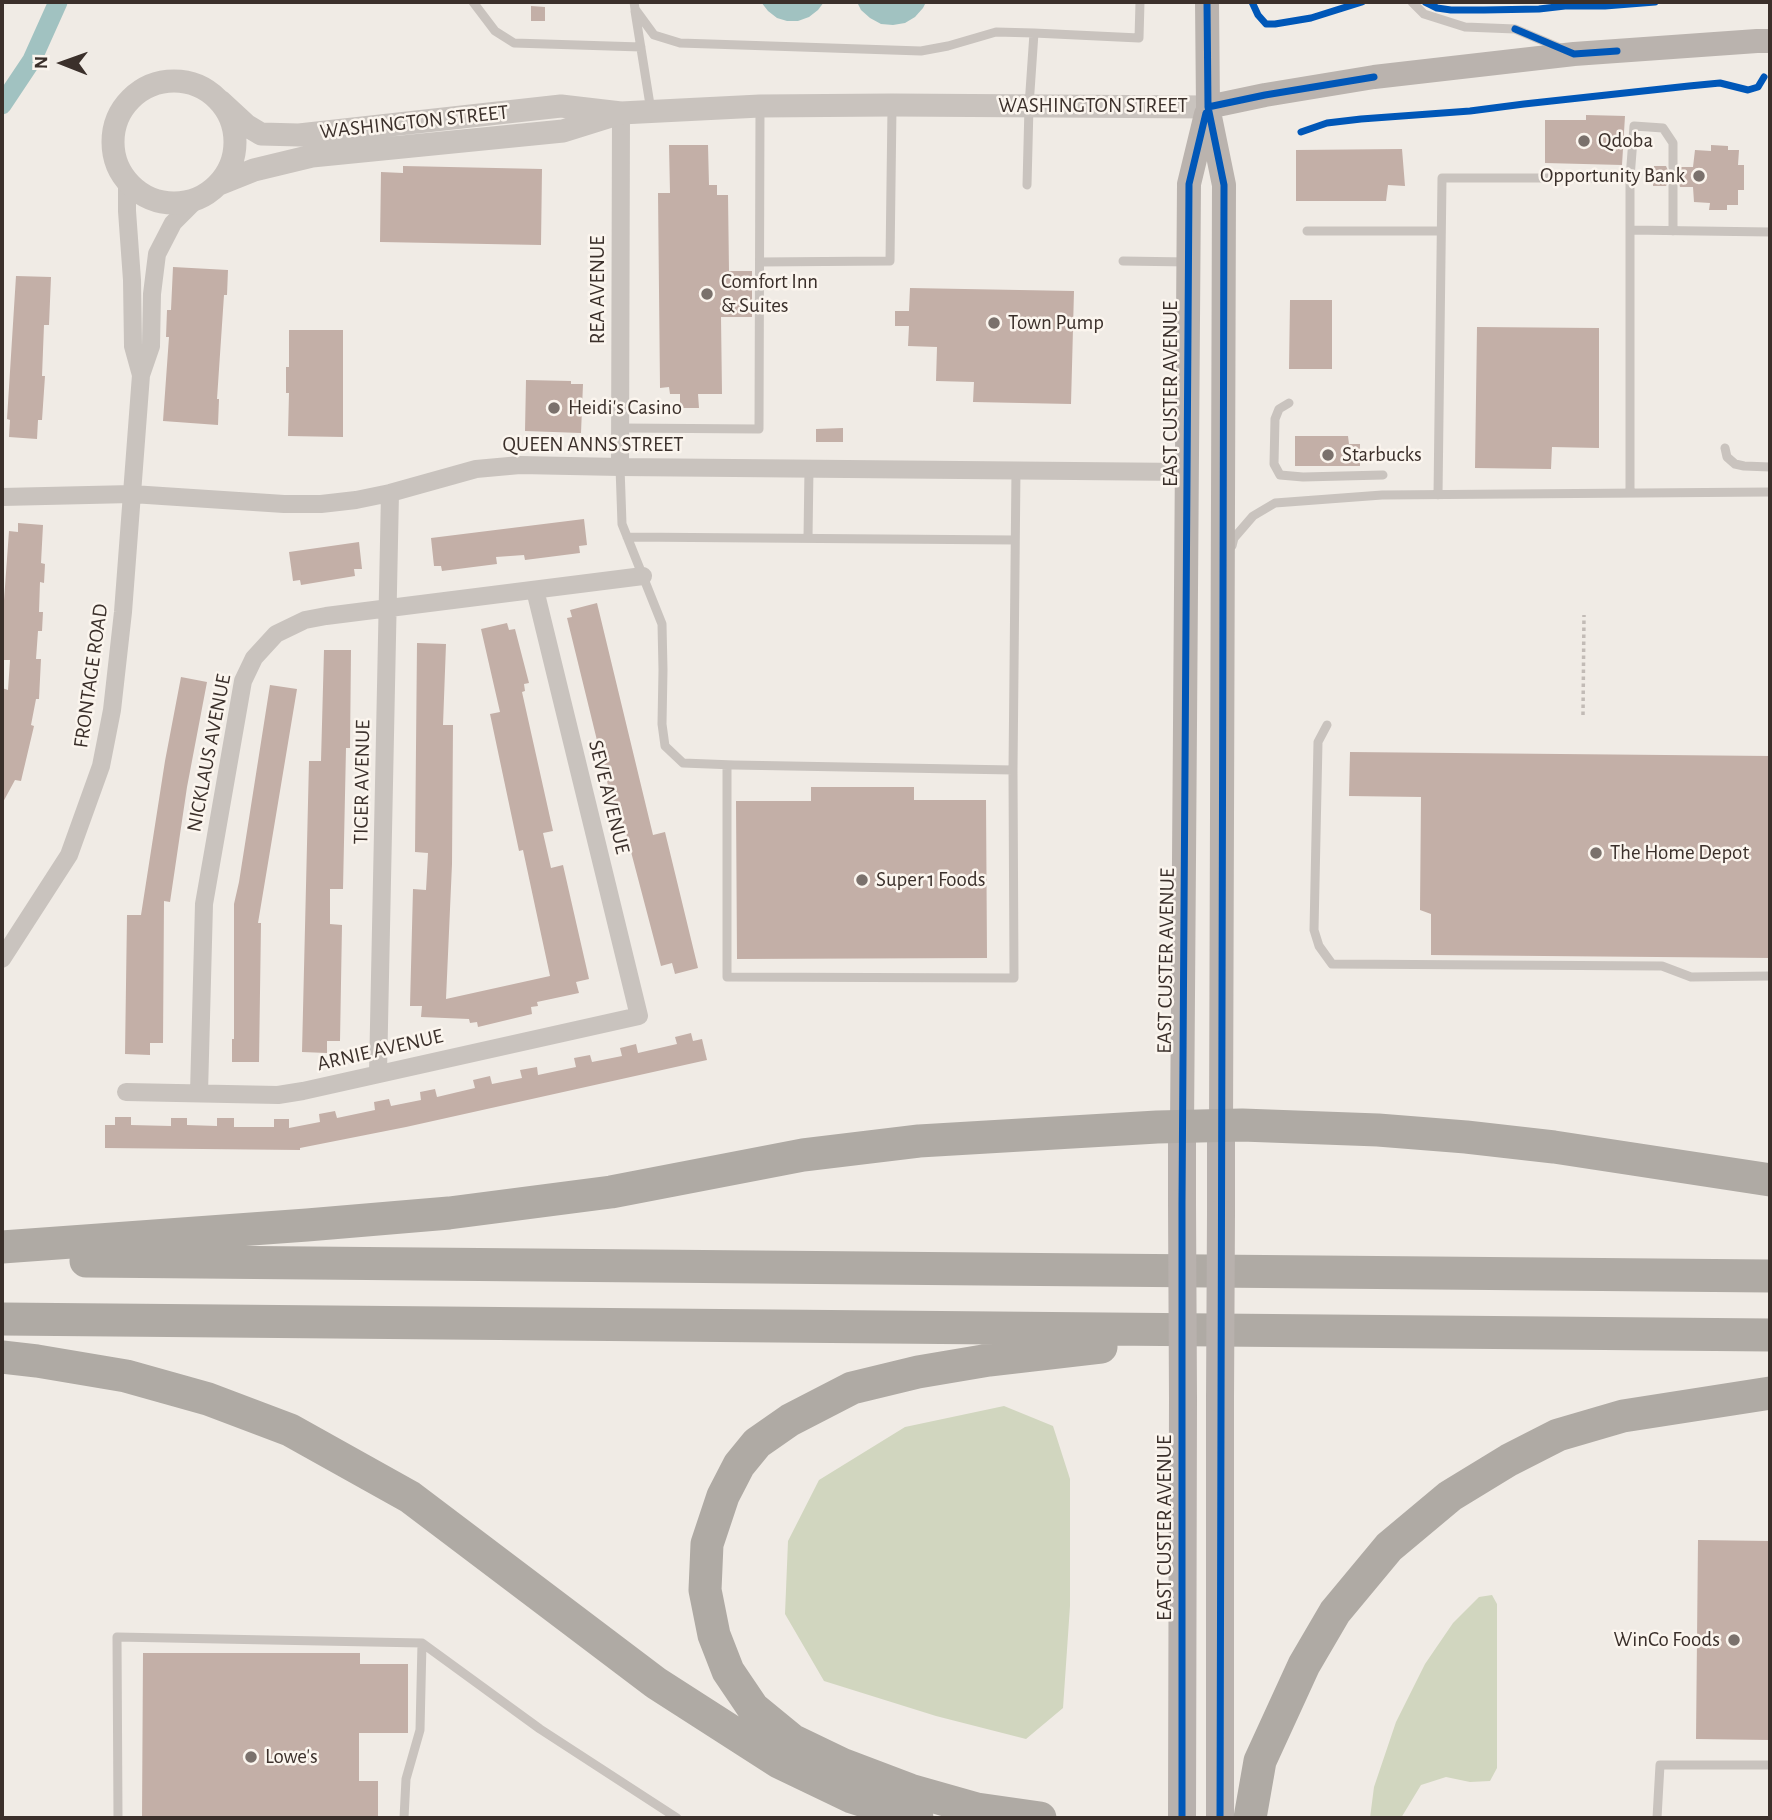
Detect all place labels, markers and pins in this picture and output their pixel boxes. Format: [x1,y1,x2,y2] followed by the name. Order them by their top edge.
[1598,128,1653,154] place label: Qdoba
[1576,133,1592,149] marker: Qdoba
[1540,163,1685,189] place label: Opportunity Bank
[1691,168,1707,184] marker: Opportunity Bank
[721,269,818,319] place label: Comfort Inn & Suites
[699,286,715,302] marker: Comfort Inn & Suites
[1008,310,1104,336] place label: Town Pump
[986,315,1002,331] marker: Town Pump
[568,395,682,421] place label: Heidi's Casino
[546,400,562,416] marker: Heidi's Casino
[1342,442,1422,468] place label: Starbucks
[1320,447,1336,463] marker: Starbucks
[1610,840,1749,866] place label: The Home Depot
[1588,845,1604,861] marker: The Home Depot
[876,867,986,893] place label: Super 1 Foods
[854,872,870,888] marker: Super 1 Foods
[1613,1627,1720,1653] place label: WinCo Foods
[1726,1632,1742,1648] marker: WinCo Foods
[265,1744,318,1770] place label: Lowe's
[243,1749,259,1765] marker: Lowe's

